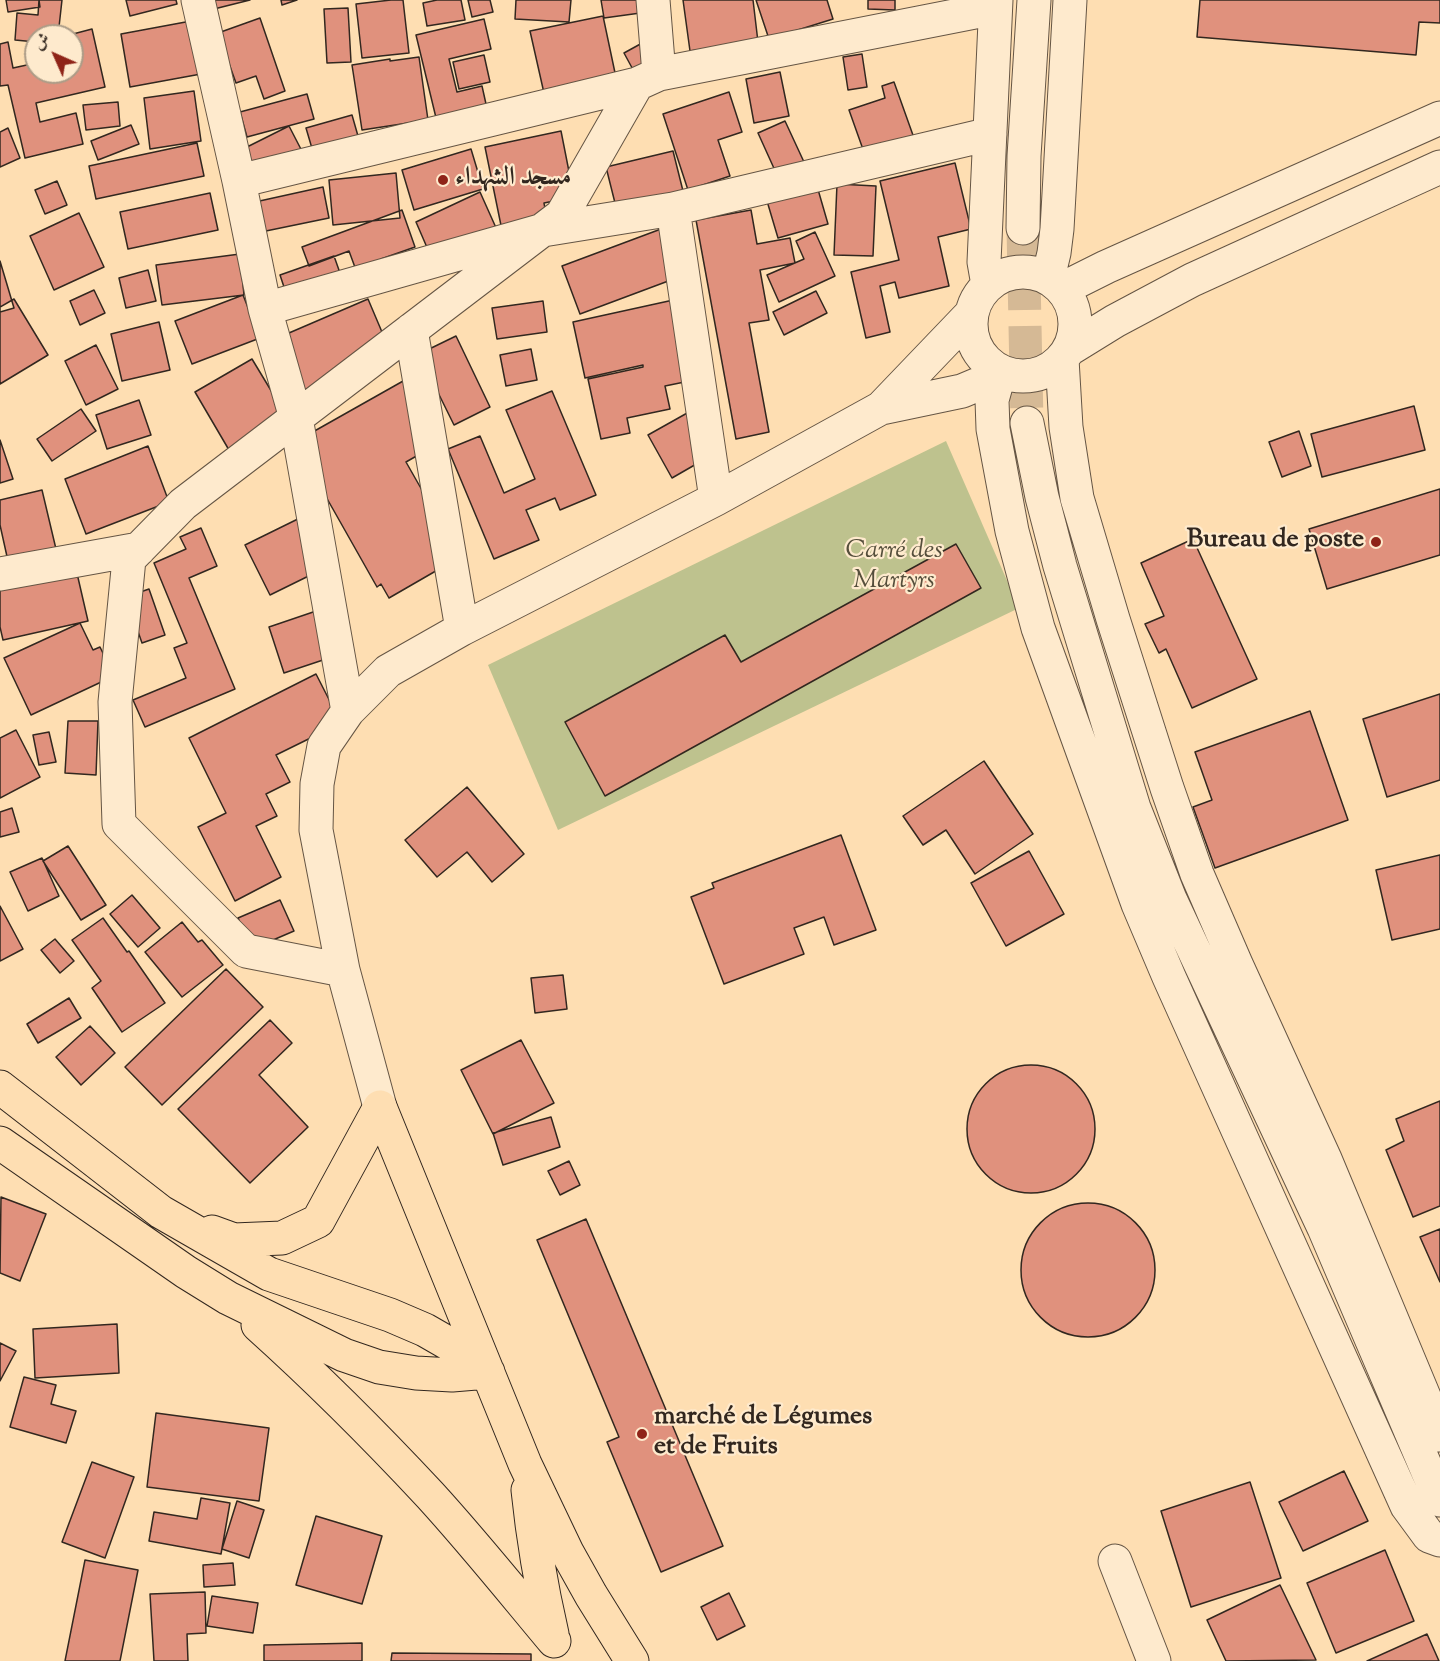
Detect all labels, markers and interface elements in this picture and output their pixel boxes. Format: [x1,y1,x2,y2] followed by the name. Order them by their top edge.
[24,24,84,84] north arrow
[29,29,56,56] text: ش
[455,164,571,196] place label: مسجد الشهداء
[436,173,450,187] marker: مسجد الشهداء
[1187,526,1364,558] place label: Bureau de poste
[1369,535,1383,549] marker: Bureau de poste
[845,537,943,598] park label: Carré des Martyrs
[654,1403,872,1464] place label: marché de Légumes et de Fruits
[635,1427,649,1441] marker: marché de Légumes et de Fruits

